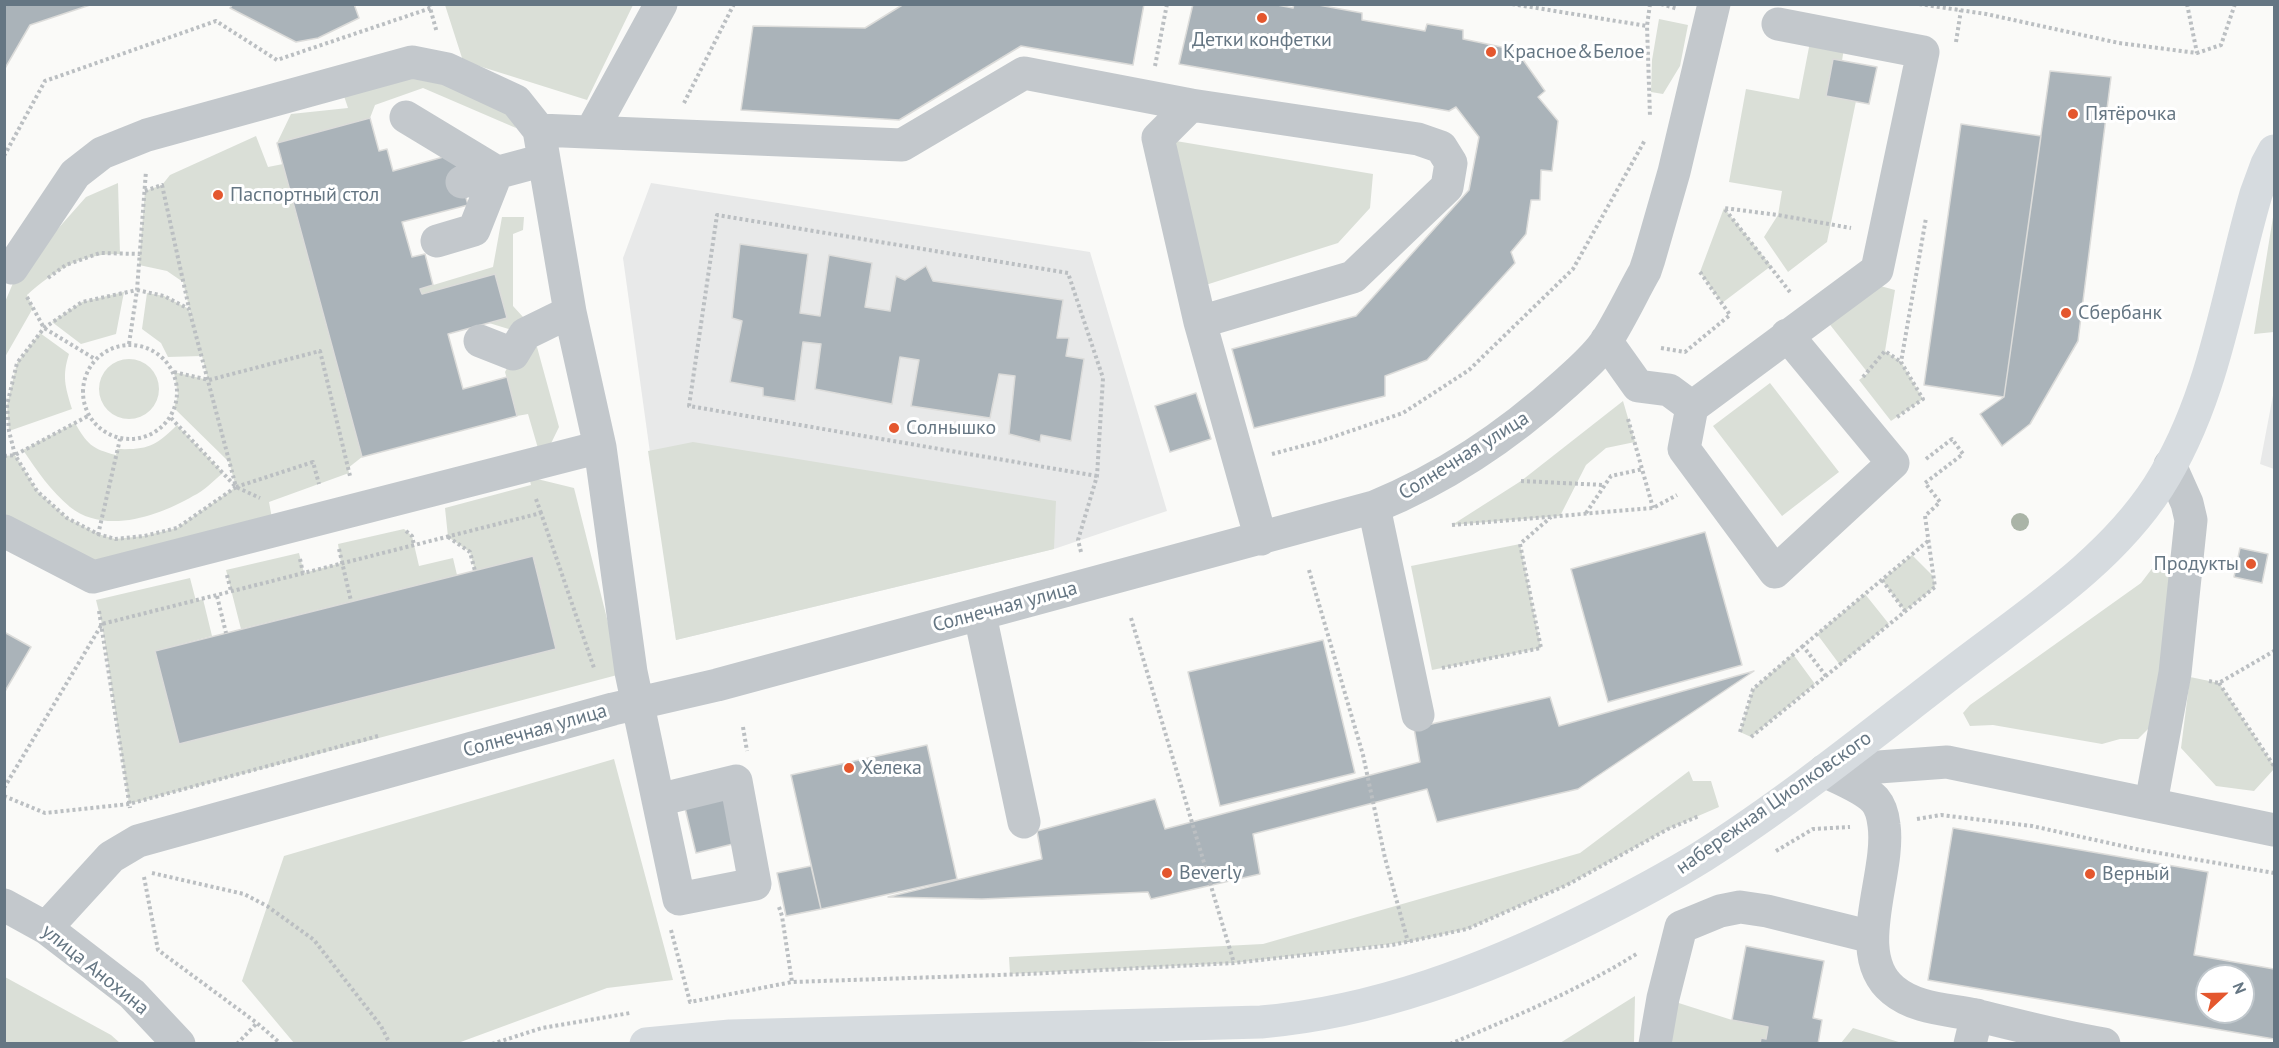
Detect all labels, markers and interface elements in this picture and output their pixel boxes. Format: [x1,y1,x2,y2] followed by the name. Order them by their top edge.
[1255,11,1269,25] marker: Детки конфетки
[1192,28,1332,52] place label: Детки конфетки
[1503,40,1645,64] place label: Красное&Белое
[1484,45,1498,59] marker: Красное&Белое
[2085,102,2176,126] place label: Пятёрочка
[2066,107,2080,121] marker: Пятёрочка
[230,183,379,207] place label: Паспортный стол
[211,188,225,202] marker: Паспортный стол
[2078,301,2162,325] place label: Сбербанк
[2059,306,2073,320] marker: Сбербанк
[1395,406,1533,506] street label: Солнечная улица
[906,416,996,440] place label: Солнышко
[887,421,901,435] marker: Солнышко
[2154,552,2239,576] place label: Продукты
[2244,557,2258,571] marker: Продукты
[930,576,1080,638] street label: Солнечная улица
[460,699,610,763] street label: Солнечная улица
[1672,726,1876,880] street label: набережная Циолковского
[861,756,922,780] place label: Хелека
[842,761,856,775] marker: Хелека
[1179,861,1242,885] place label: Beverly
[2102,862,2170,886] place label: Верный
[1160,866,1174,880] marker: Beverly
[2083,867,2097,881] marker: Верный
[37,919,153,1021] street label: улица Анохина
[2195,964,2255,1024] north arrow
[2229,979,2251,997] text: N

